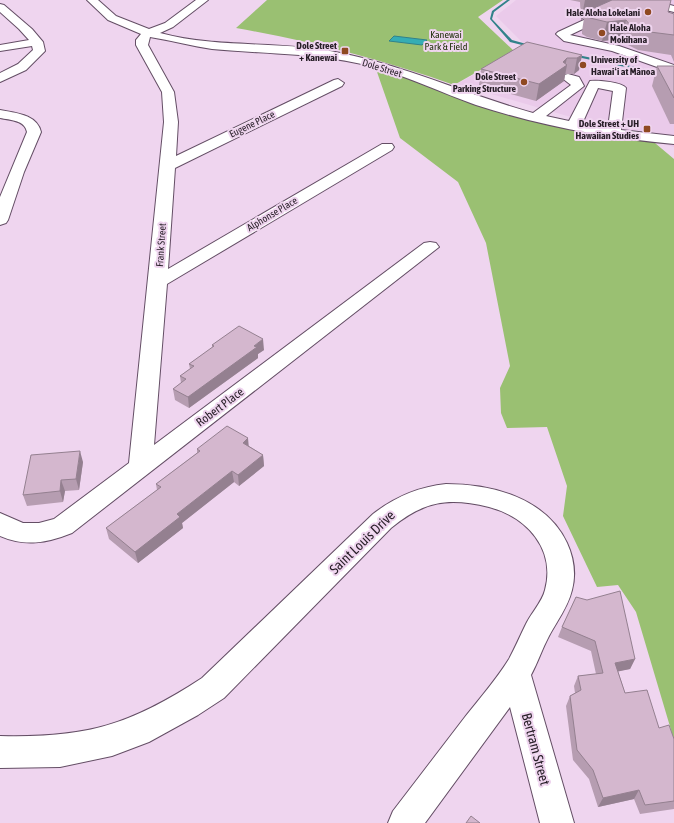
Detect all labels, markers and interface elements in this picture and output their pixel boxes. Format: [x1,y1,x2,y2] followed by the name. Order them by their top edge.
[566,7,640,18] place label: Hale Aloha Lokelani
[643,7,653,17] marker: Hale Aloha Lokelani
[610,22,651,45] place label: Hale Aloha Mokihana
[597,28,607,38] marker: Hale Aloha Mokihana
[425,29,468,52] park label: Kanewai Park & Field
[296,40,337,63] place label: Dole Street + Kanewai
[340,46,350,56] marker: Dole Street + Kanewai
[591,54,656,77] place label: University of Hawaiʻi at Mānoa
[361,57,403,79] street label: Dole Street
[578,60,588,70] marker: University of Hawaiʻi at Mānoa
[453,71,516,94] place label: Dole Street Parking Structure
[519,77,529,87] marker: Dole Street Parking Structure
[228,108,277,140] street label: Eugene Place
[576,118,639,141] place label: Dole Street + UH Hawaiian Studies
[642,124,652,134] marker: Dole Street + UH Hawaiian Studies
[245,194,299,233] street label: Alphonse Place
[154,223,168,267] street label: Frank Street
[193,385,247,429] street label: Robert Place
[326,507,398,577] street label: Saint Louis Drive
[519,711,553,787] street label: Bertram Street

